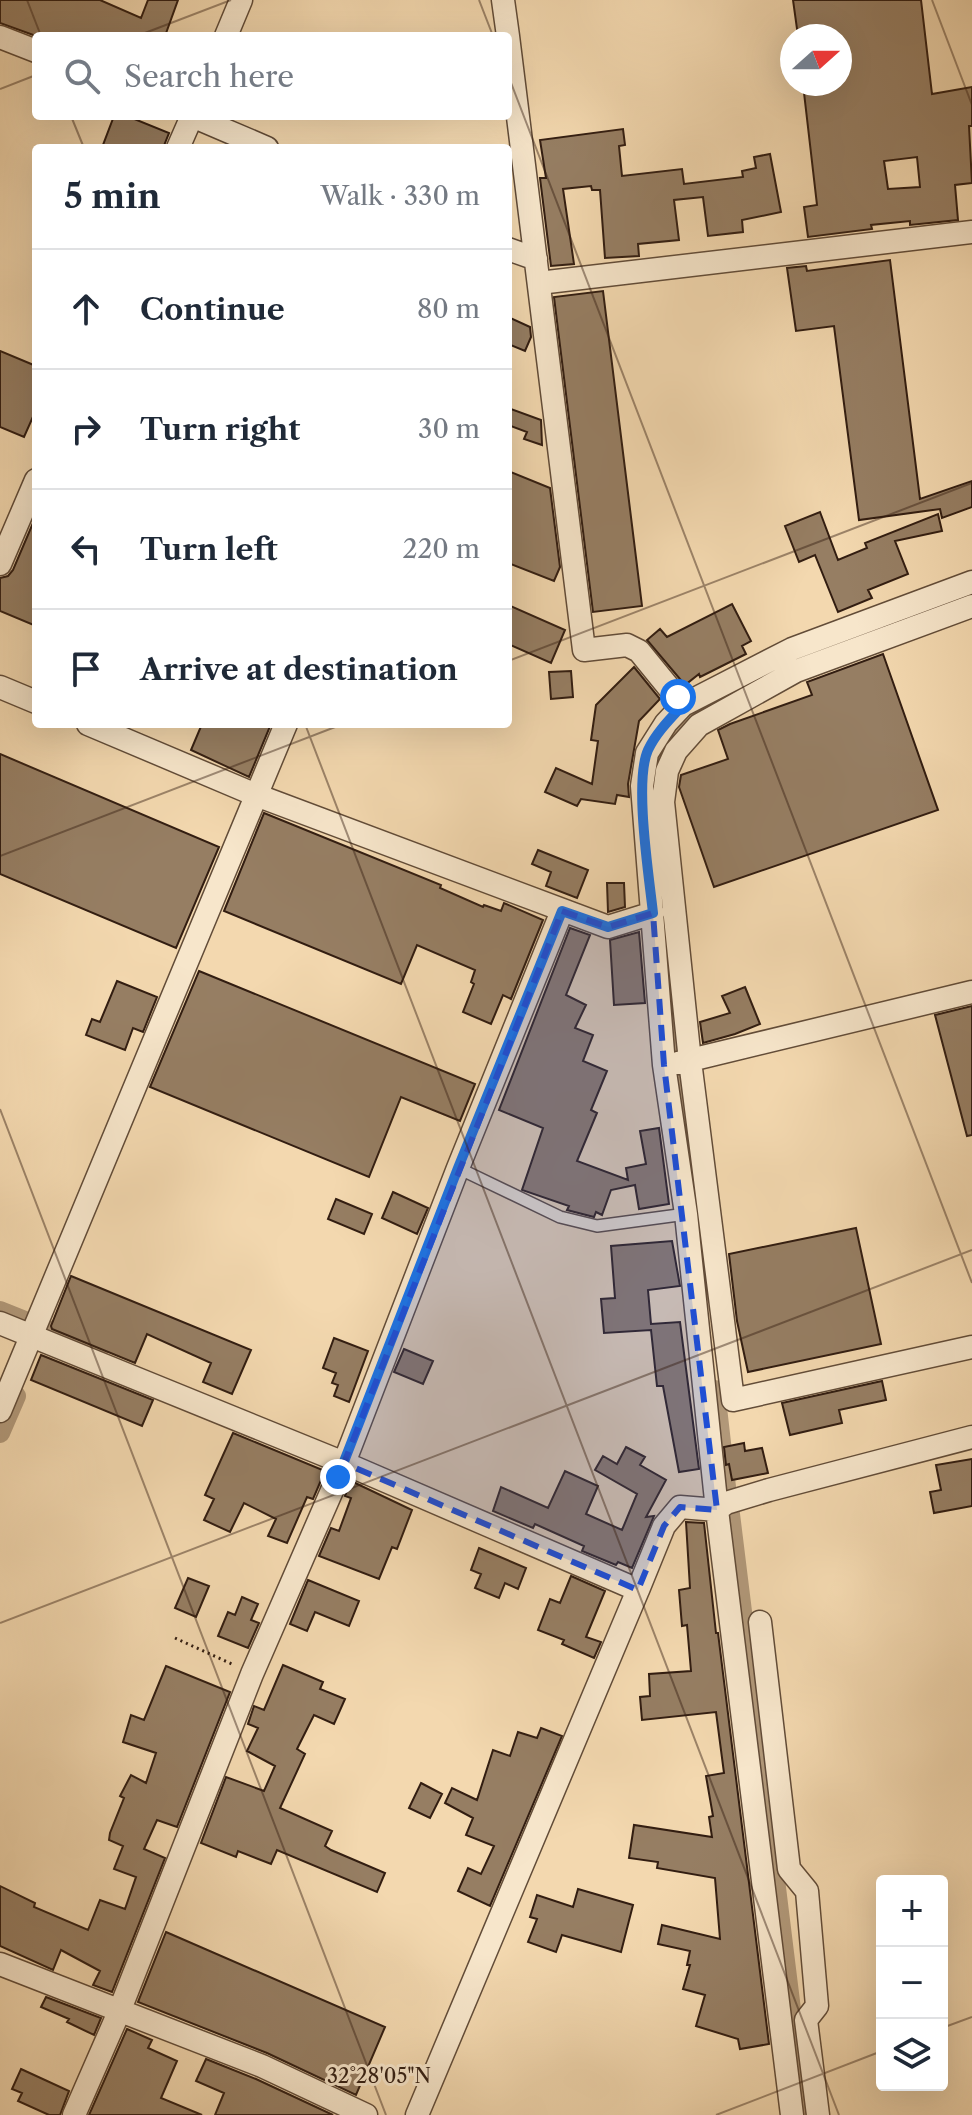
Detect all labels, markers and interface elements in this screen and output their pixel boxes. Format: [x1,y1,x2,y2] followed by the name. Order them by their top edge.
[780,24,852,96] north arrow
[32,32,512,120] search box
[60,54,104,98] icon: search
[124,58,294,95] text: Search here
[64,175,161,217] text: 5 min
[321,180,480,212] text: Walk · 330 m
[64,287,108,331] icon: ahead
[140,291,285,328] text: Continue
[417,293,480,325] text: 80 m
[64,407,108,451] icon: right
[140,411,300,448] text: Turn right
[418,413,480,445] text: 30 m
[64,527,108,571] icon: left
[140,531,277,568] text: Turn left
[402,533,480,565] text: 220 m
[64,647,108,691] icon: arrive
[140,651,458,688] text: Arrive at destination
[660,679,696,715] route start
[320,1459,356,1495] route end
[876,1875,948,2091] map controls
[876,1875,948,1947] button: +
[876,1947,948,2019] button: −
[876,2019,948,2091] button: layers
[327,2064,431,2088] text: 32°28'05"N

